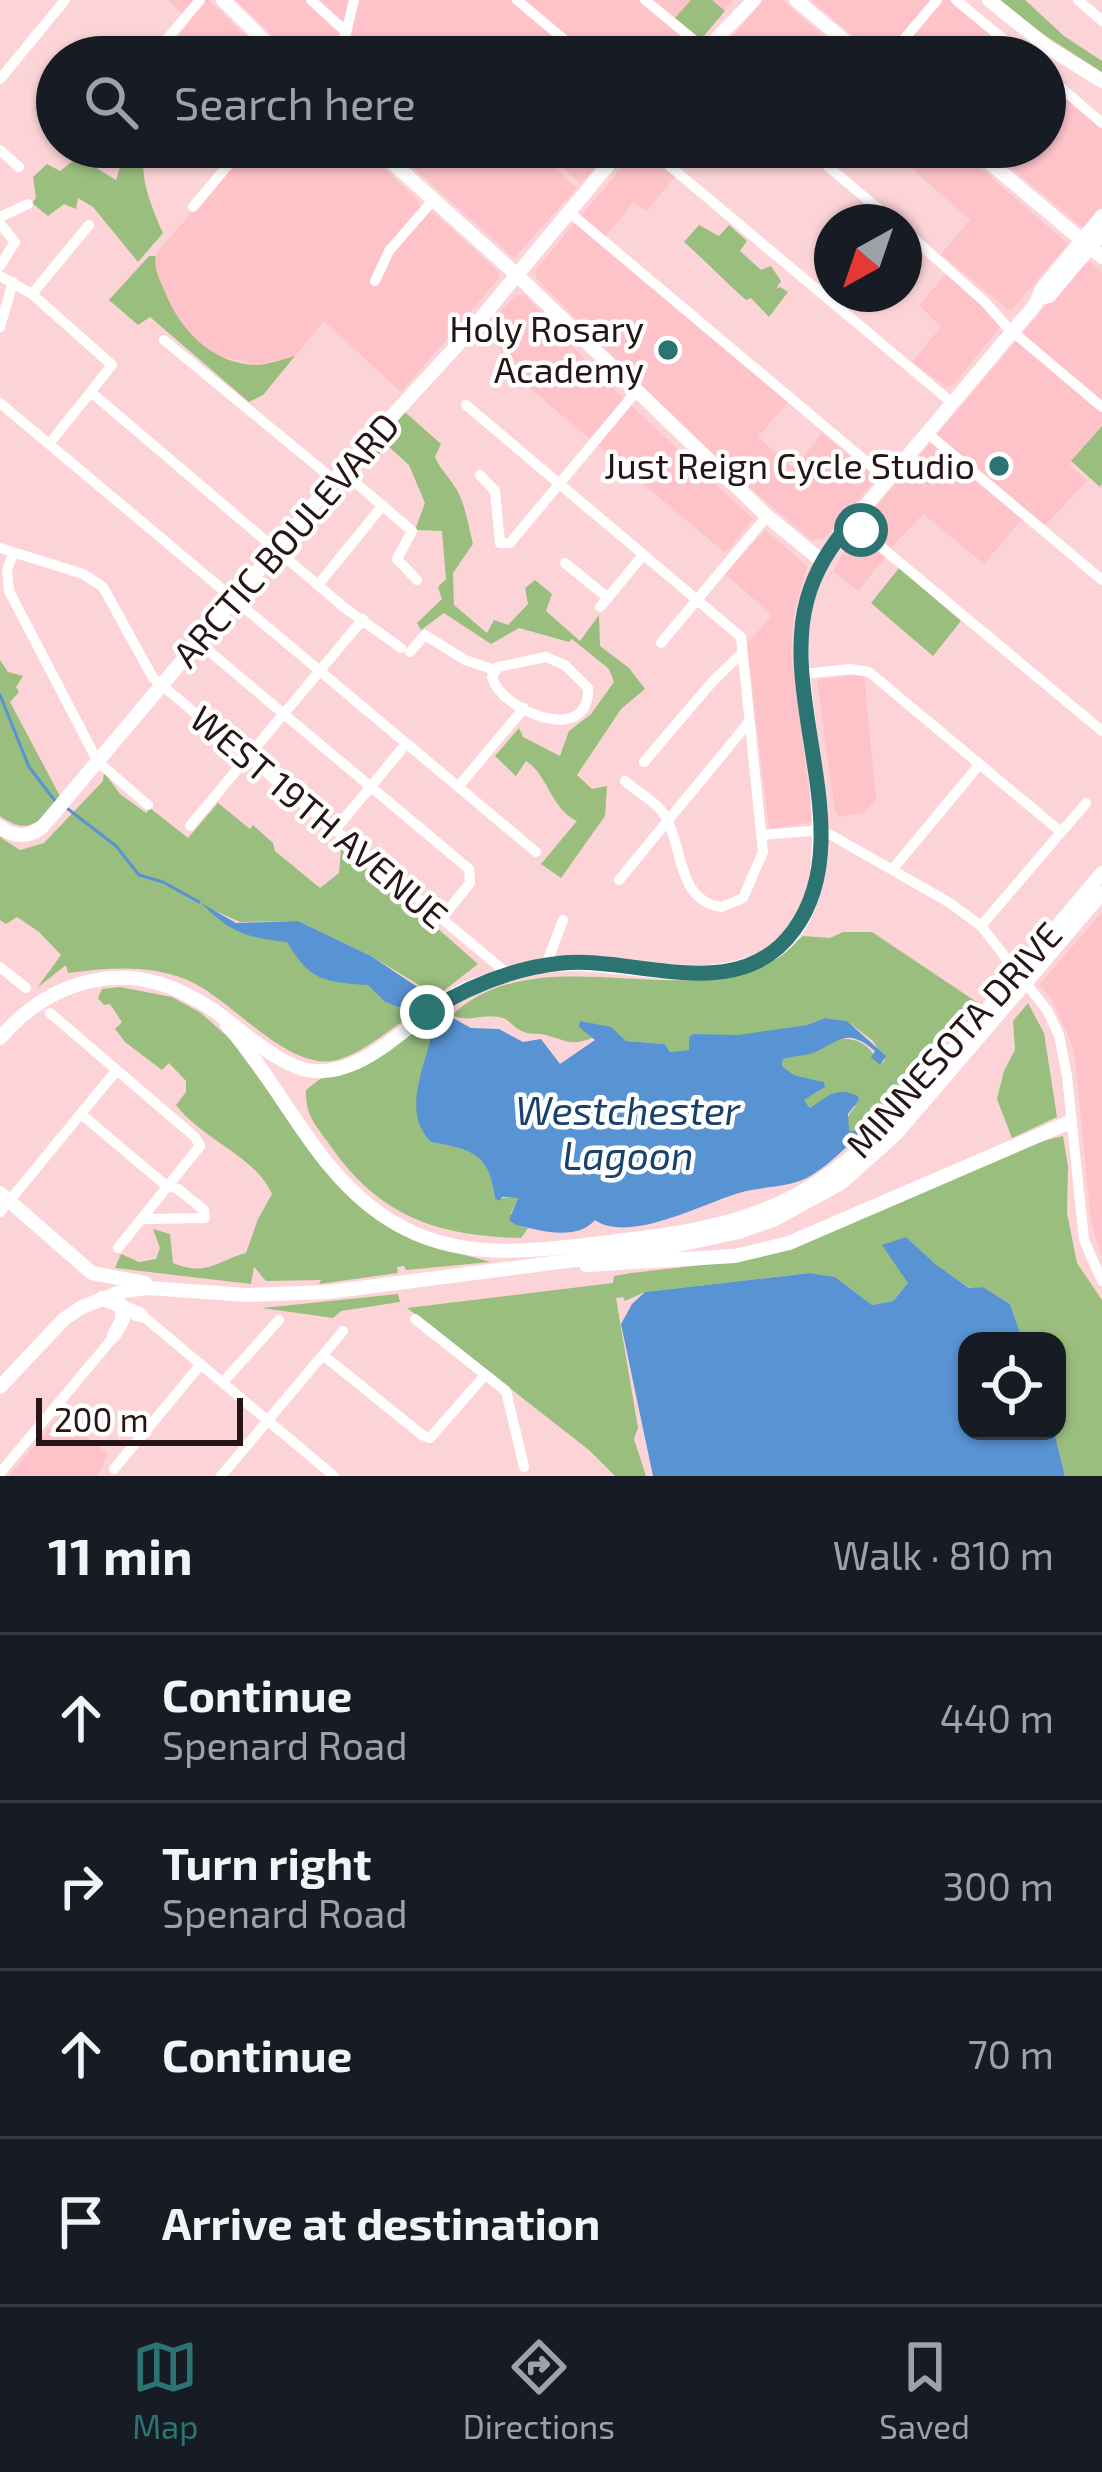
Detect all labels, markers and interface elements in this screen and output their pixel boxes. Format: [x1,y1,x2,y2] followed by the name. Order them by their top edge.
[36,36,1066,168] search box
[78,69,144,135] icon: search
[174,75,416,129] text: Search here
[814,204,922,312] north arrow
[449,306,644,390] place label: Holy Rosary Academy
[655,337,681,363] marker: Holy Rosary Academy
[163,403,407,675] street label: ARCTIC BOULEVARD
[604,443,975,486] place label: Just Reign Cycle Studio
[986,453,1012,479] marker: Just Reign Cycle Studio
[834,503,888,557] route start
[183,696,457,936] street label: WEST 19TH AVENUE
[836,913,1070,1165] street label: MINNESOTA DRIVE
[400,985,454,1039] route end
[516,1086,742,1178] water label: Westchester Lagoon
[958,1332,1066,1440] map controls
[958,1332,1066,1440] button: locate
[36,1392,243,1445] scale bar
[54,1399,149,1439] text: 200 m
[48,1524,193,1585] text: 11 min
[833,1531,1054,1578] text: Walk · 810 m
[162,1667,352,1721] text: Continue
[48,1685,114,1751] icon: ahead
[940,1694,1054,1741] text: 440 m
[162,1721,408,1768] text: Spenard Road
[162,1835,371,1889] text: Turn right
[48,1853,114,1919] icon: right
[942,1862,1054,1909] text: 300 m
[162,1889,408,1936] text: Spenard Road
[48,2021,114,2087] icon: ahead
[162,2027,352,2081] text: Continue
[968,2030,1054,2077] text: 70 m
[48,2189,114,2255] icon: arrive
[162,2195,600,2249] text: Arrive at destination
[132,2334,198,2446] tab: Map
[463,2334,615,2446] tab: Directions
[879,2334,970,2446] tab: Saved

